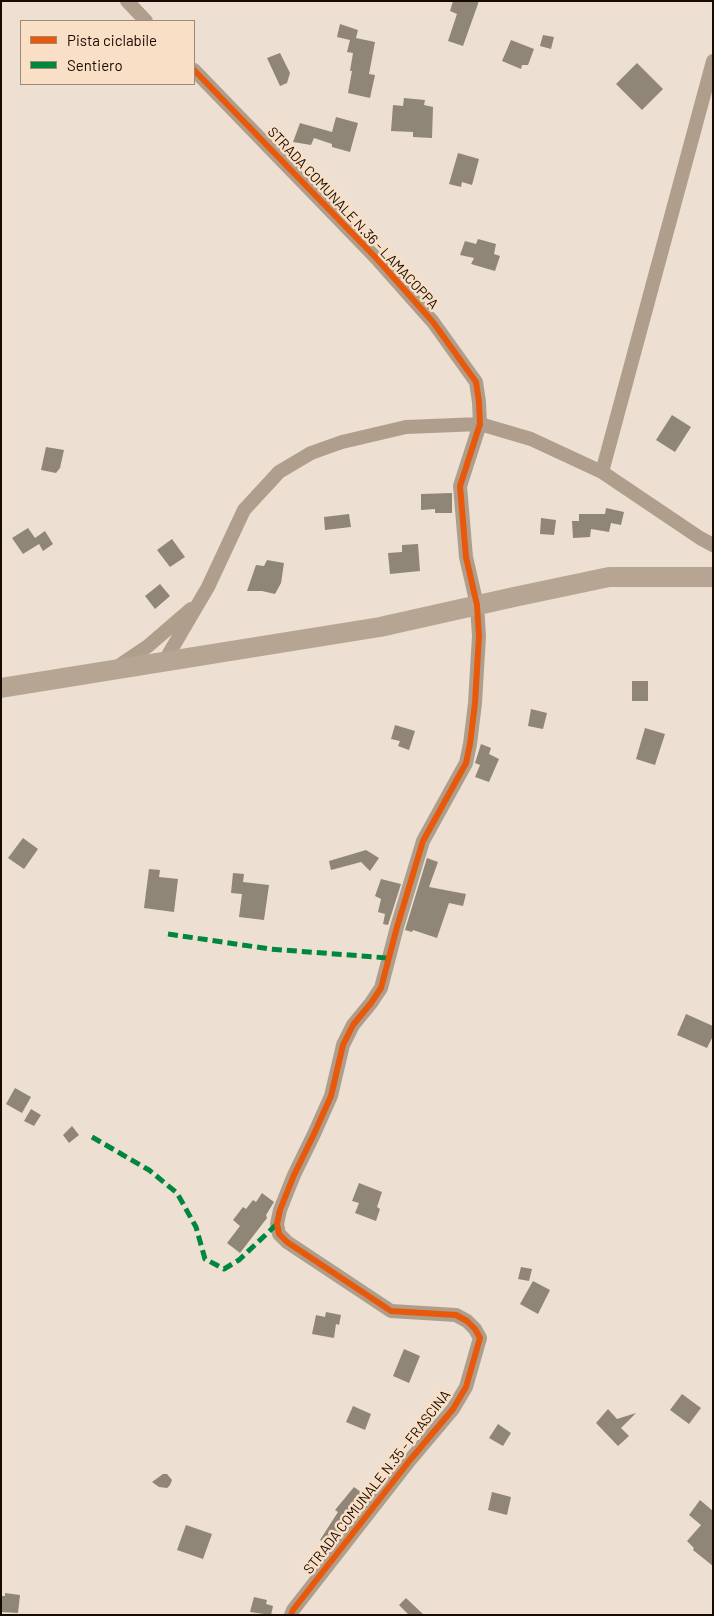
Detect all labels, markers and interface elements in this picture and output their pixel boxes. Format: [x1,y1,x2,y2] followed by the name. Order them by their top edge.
[20,20,195,85] legend
[67,31,157,49] text: Pista ciclabile
[67,56,123,74] text: Sentiero
[264,123,442,313] street label: STRADA COMUNALE N.36 - LAMACOPPA
[300,1387,454,1577] street label: STRADA COMUNALE N.35 - FRASCINA

